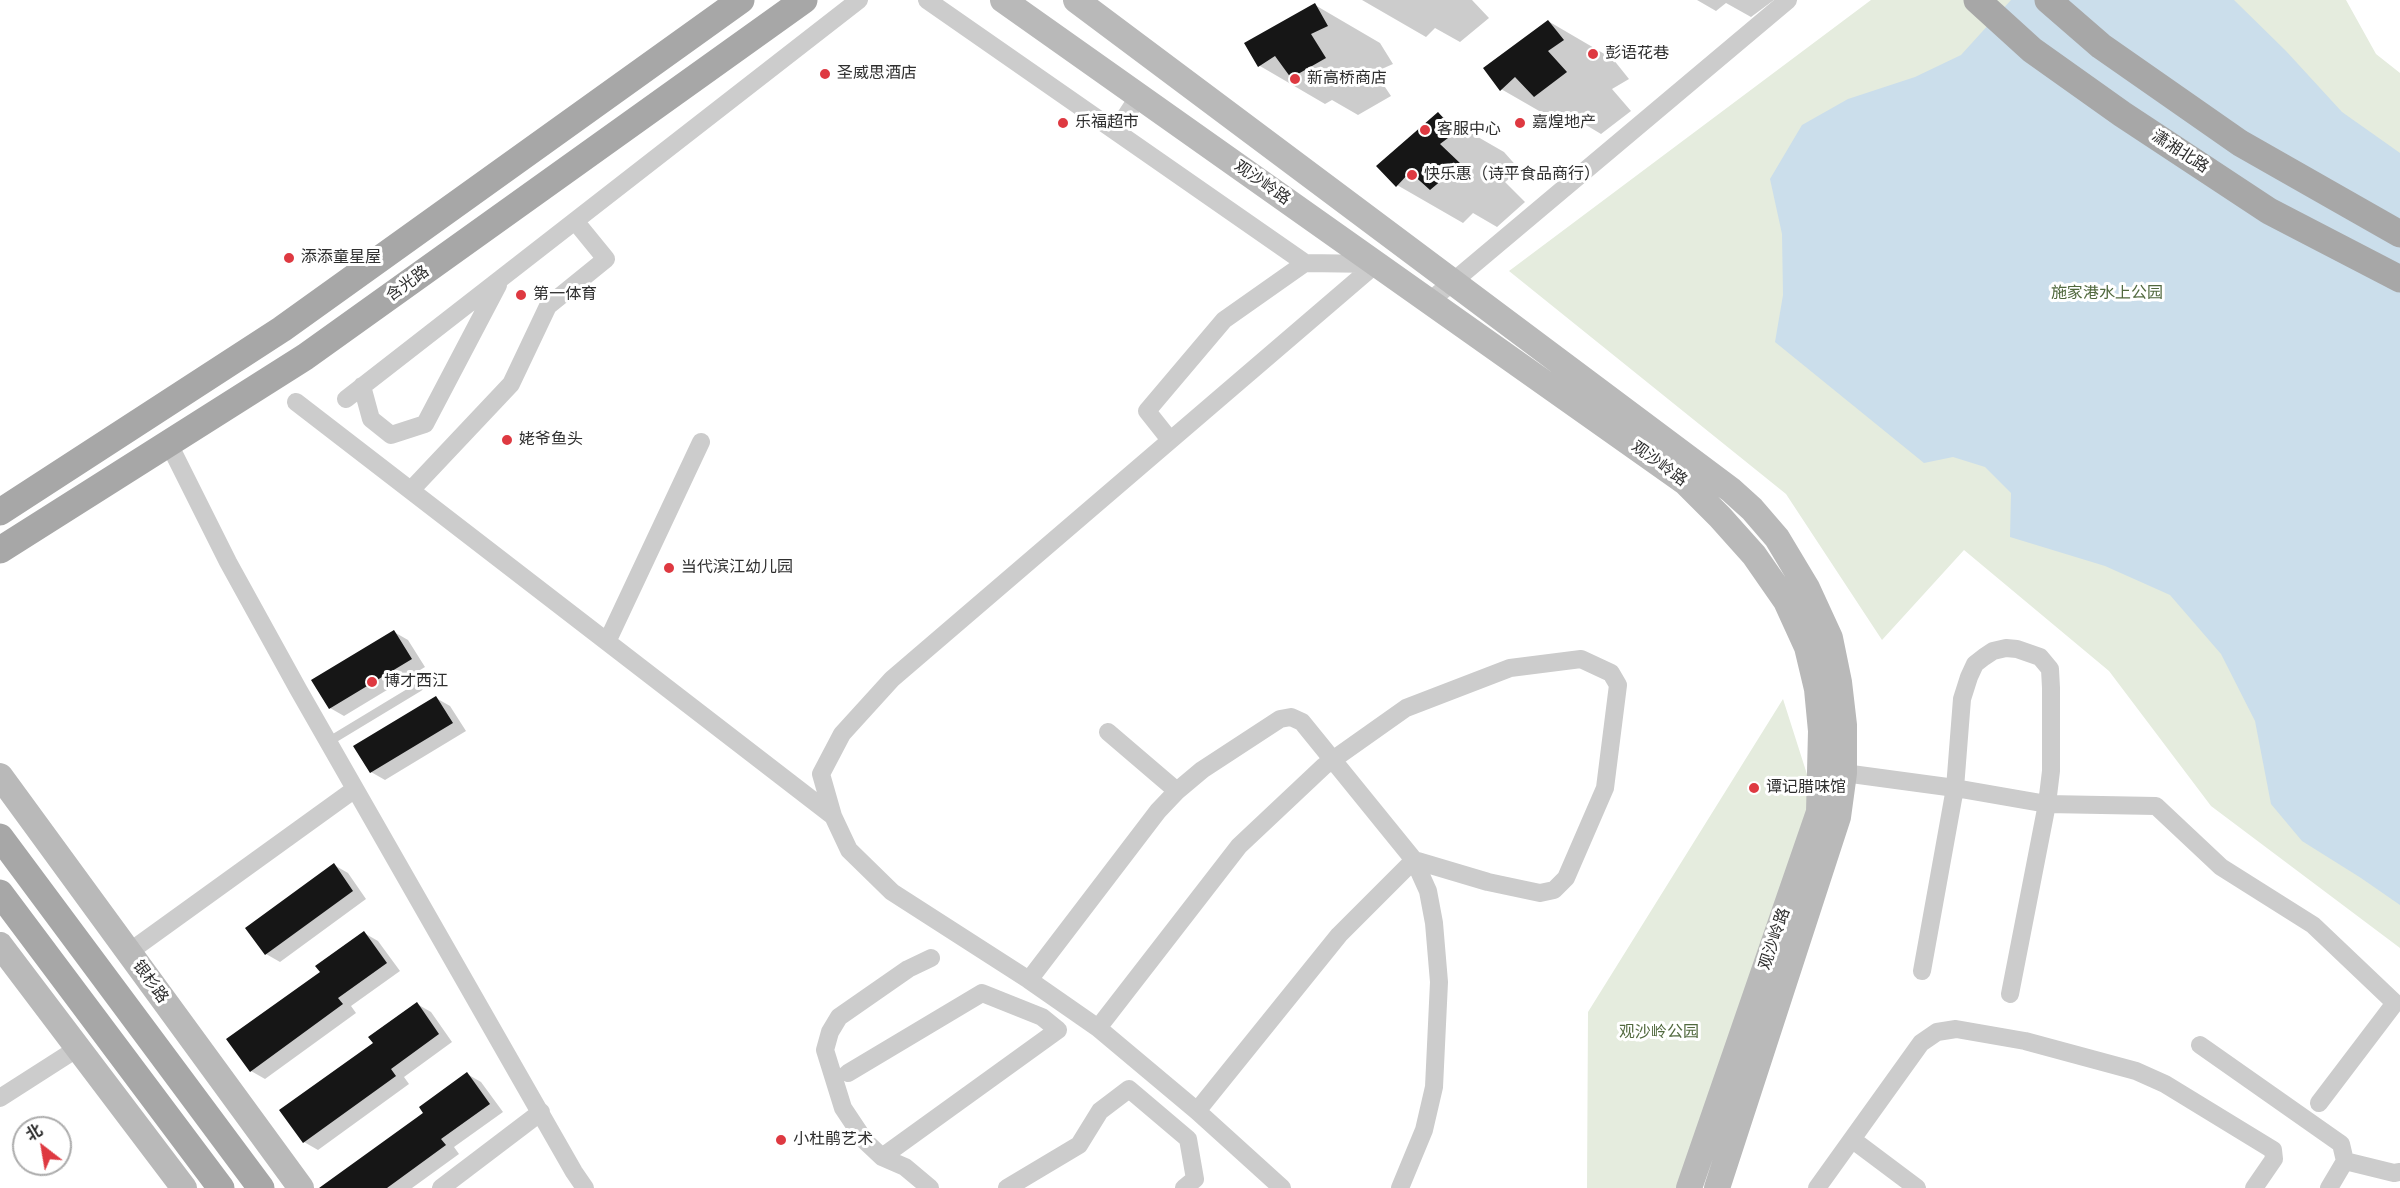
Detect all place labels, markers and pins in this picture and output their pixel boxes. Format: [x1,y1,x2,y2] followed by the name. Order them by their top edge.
[1605,44,1669,64] place label: 彭语花巷
[1586,47,1600,61] marker: 彭语花巷
[837,64,917,84] place label: 圣威思酒店
[818,67,832,81] marker: 圣威思酒店
[1307,69,1387,89] place label: 新高桥商店
[1288,72,1302,86] marker: 新高桥商店
[1075,113,1139,133] place label: 乐福超市
[1532,113,1596,133] place label: 嘉煌地产
[1056,116,1070,130] marker: 乐福超市
[1513,116,1527,130] marker: 嘉煌地产
[1437,120,1501,140] place label: 客服中心
[1418,123,1432,137] marker: 客服中心
[1424,165,1600,185] place label: 快乐惠（诗平食品商行）
[1405,168,1419,182] marker: 快乐惠（诗平食品商行）
[301,248,381,268] place label: 添添童星屋
[282,251,296,265] marker: 添添童星屋
[533,285,597,305] place label: 第一体育
[514,288,528,302] marker: 第一体育
[519,430,583,450] place label: 姥爷鱼头
[500,433,514,447] marker: 姥爷鱼头
[681,558,793,578] place label: 当代滨江幼儿园
[662,561,676,575] marker: 当代滨江幼儿园
[384,672,448,692] place label: 博才西江
[365,675,379,689] marker: 博才西江
[1766,778,1846,798] place label: 谭记腊味馆
[1747,781,1761,795] marker: 谭记腊味馆
[793,1130,873,1150] place label: 小杜鹃艺术
[774,1133,788,1147] marker: 小杜鹃艺术

